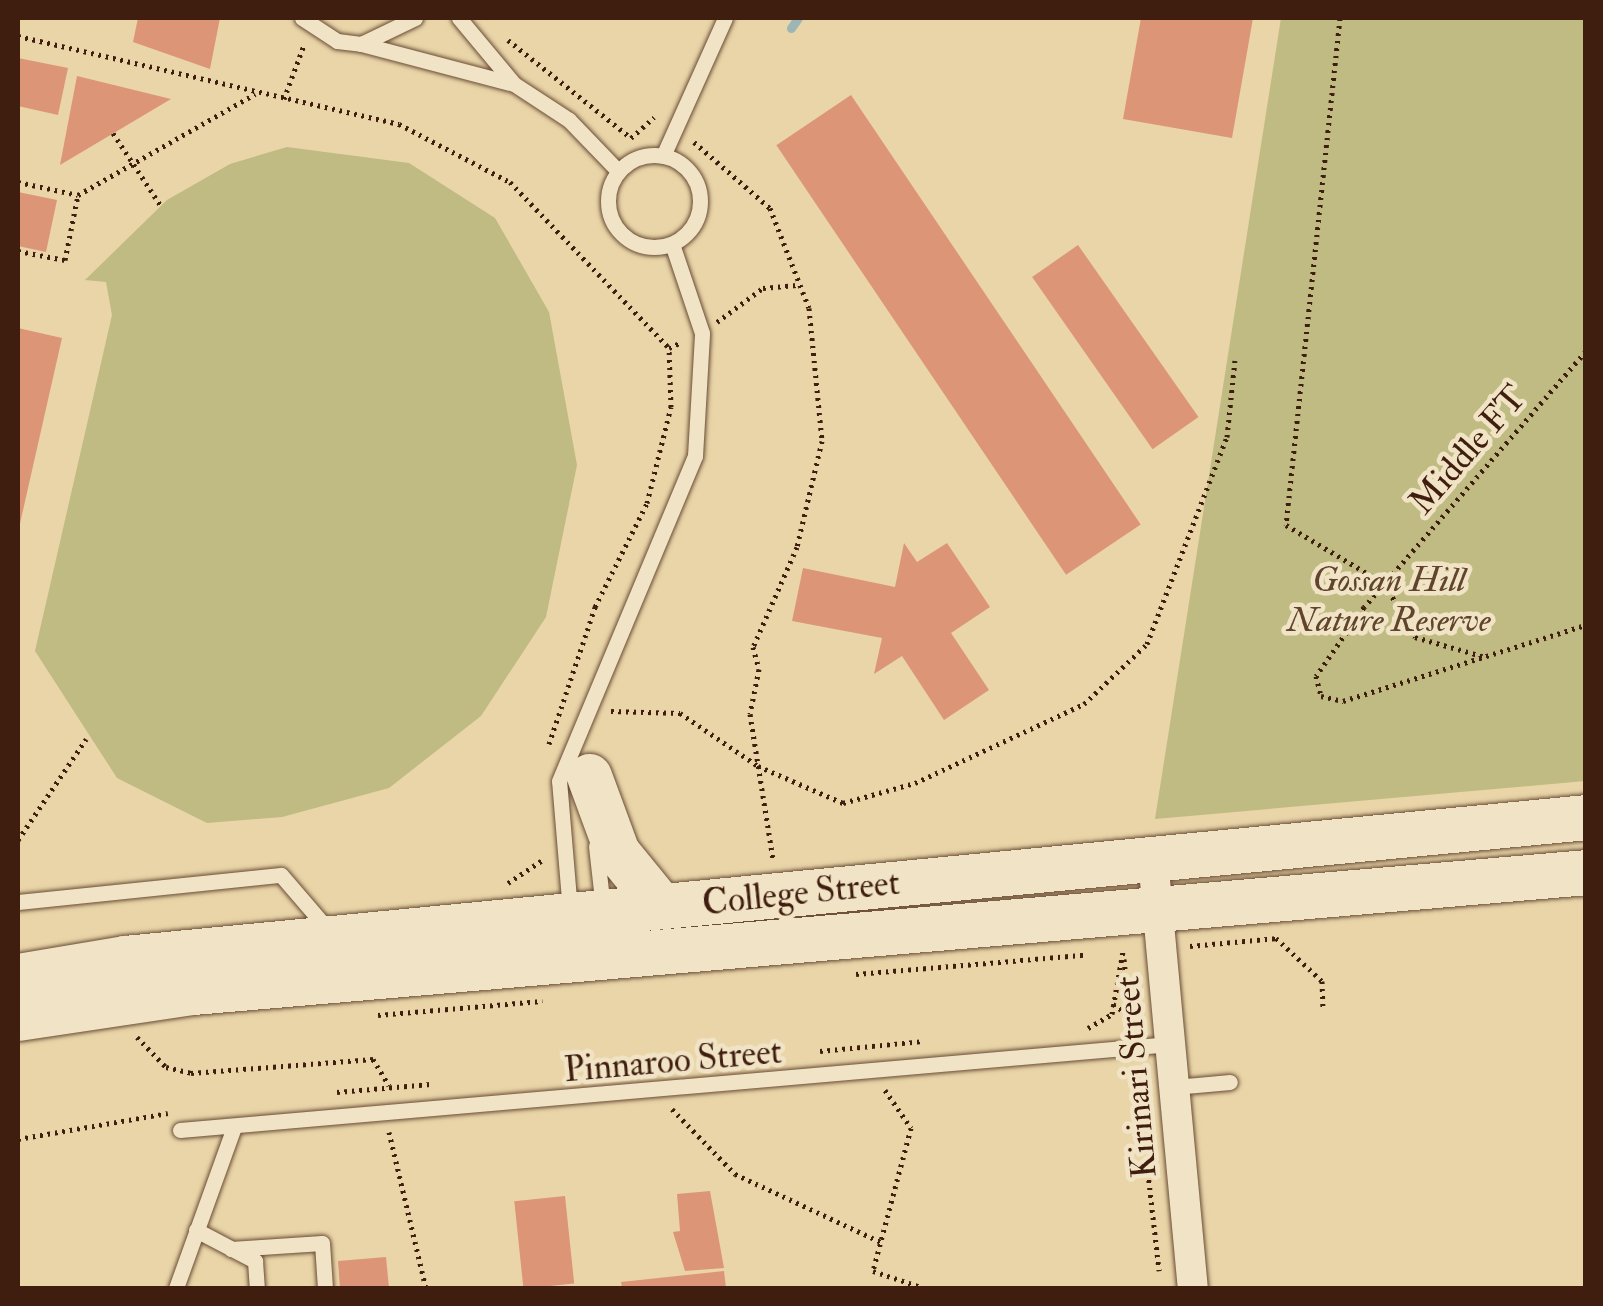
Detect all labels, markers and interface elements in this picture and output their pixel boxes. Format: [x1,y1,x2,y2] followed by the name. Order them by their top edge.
[1401,377,1535,523] street label: Middle FT
[1287,559,1491,641] park label: Gossan Hill Nature Reserve
[700,862,902,924] street label: College Street
[1106,974,1166,1180] street label: Kirinari Street
[562,1031,784,1091] street label: Pinnaroo Street

